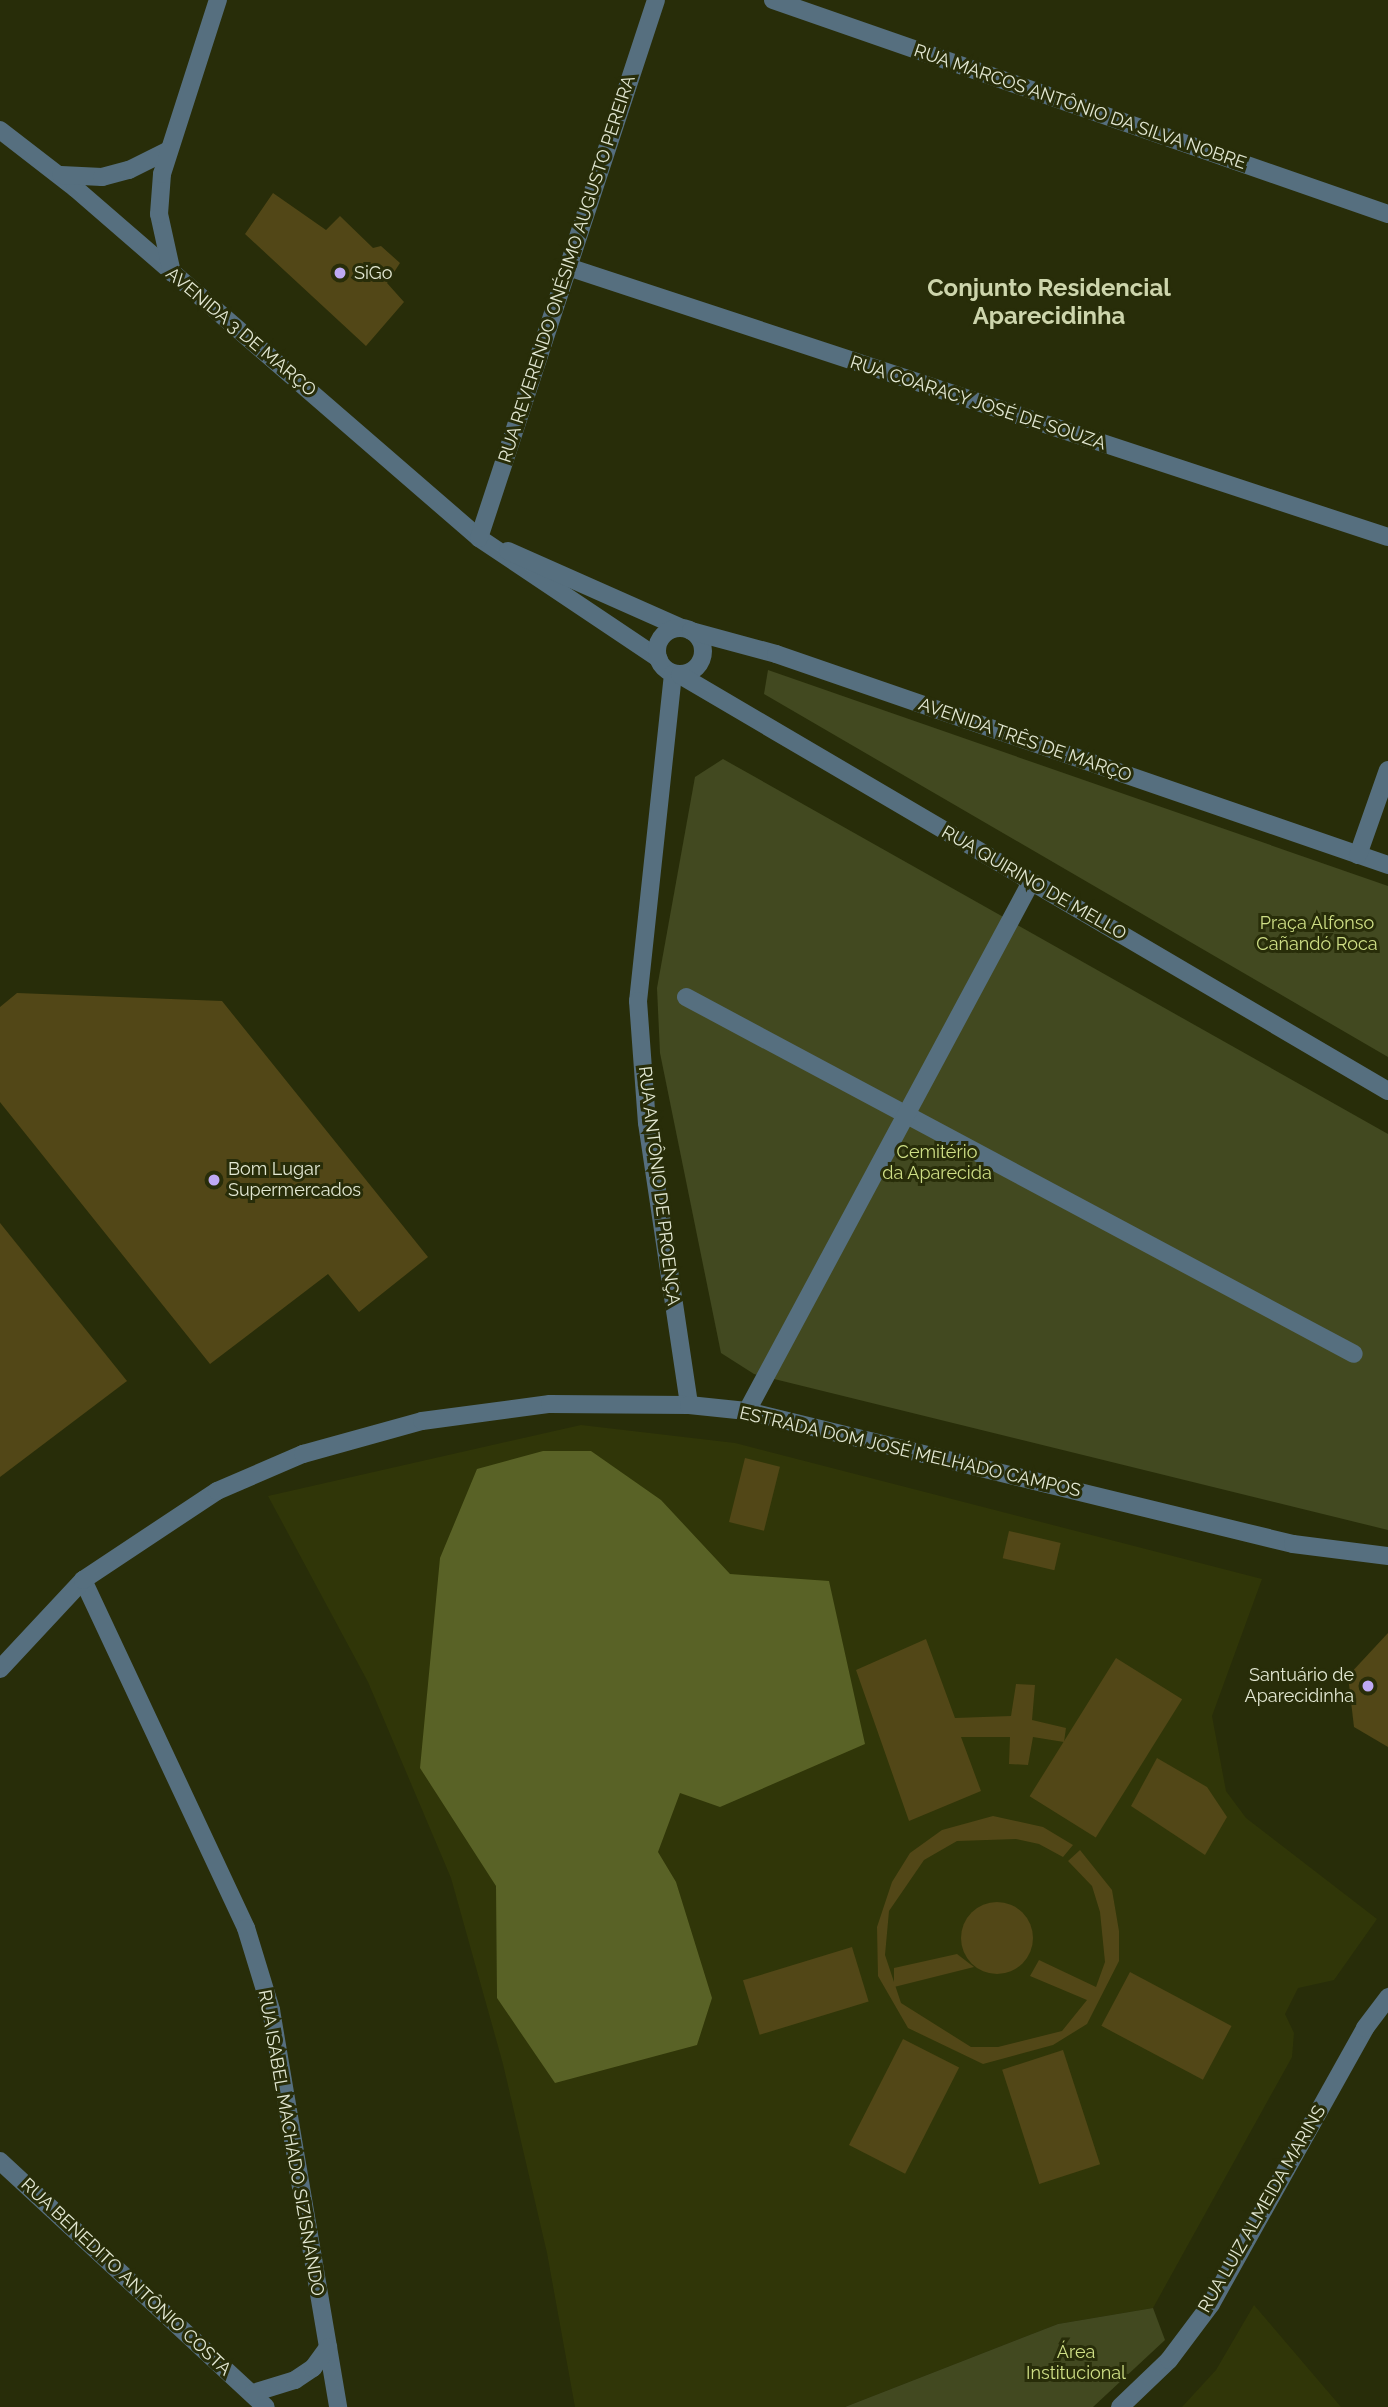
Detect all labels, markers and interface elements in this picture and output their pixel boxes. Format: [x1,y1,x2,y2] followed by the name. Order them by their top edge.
[910,39,1250,175] street label: RUA MARCOS ANTÔNIO DA SILVA NOBRE
[494,72,640,466] street label: RUA REVERENDO ONÉSIMO AUGUSTO PEREIRA
[354,262,392,284] place label: SiGo
[161,263,321,401] street label: AVENIDA 3 DE MARÇO
[332,265,348,281] marker: SiGo
[927,274,1171,330] district label: Conjunto Residencial Aparecidinha
[847,351,1109,455] street label: RUA COARACY JOSÉ DE SOUZA
[915,693,1135,787] street label: AVENIDA TRÊS DE MARÇO
[937,821,1131,945] street label: RUA QUIRINO DE MELLO
[1256,913,1378,956] park label: Praça Alfonso Cañandó Roca
[634,1064,684,1308] street label: RUA ANTÔNIO DE PROENÇA
[882,1142,992,1184] park label: Cemitério da Aparecida
[228,1159,361,1202] place label: Bom Lugar Supermercados
[206,1172,222,1188] marker: Bom Lugar Supermercados
[737,1402,1083,1502] street label: ESTRADA DOM JOSÉ MELHADO CAMPOS
[1245,1665,1354,1708] place label: Santuário de Aparecidinha
[1360,1678,1376,1694] marker: Santuário de Aparecidinha
[253,1988,329,2298] street label: RUA ISABEL MACHADO SIZISNANDO
[1193,2101,1331,2317] street label: RUA LUIZ ALMEIDA MARINS
[16,2173,236,2381] street label: RUA BENEDITO ANTÔNIO COSTA
[1026,2342,1126,2384] park label: Área Institucional

